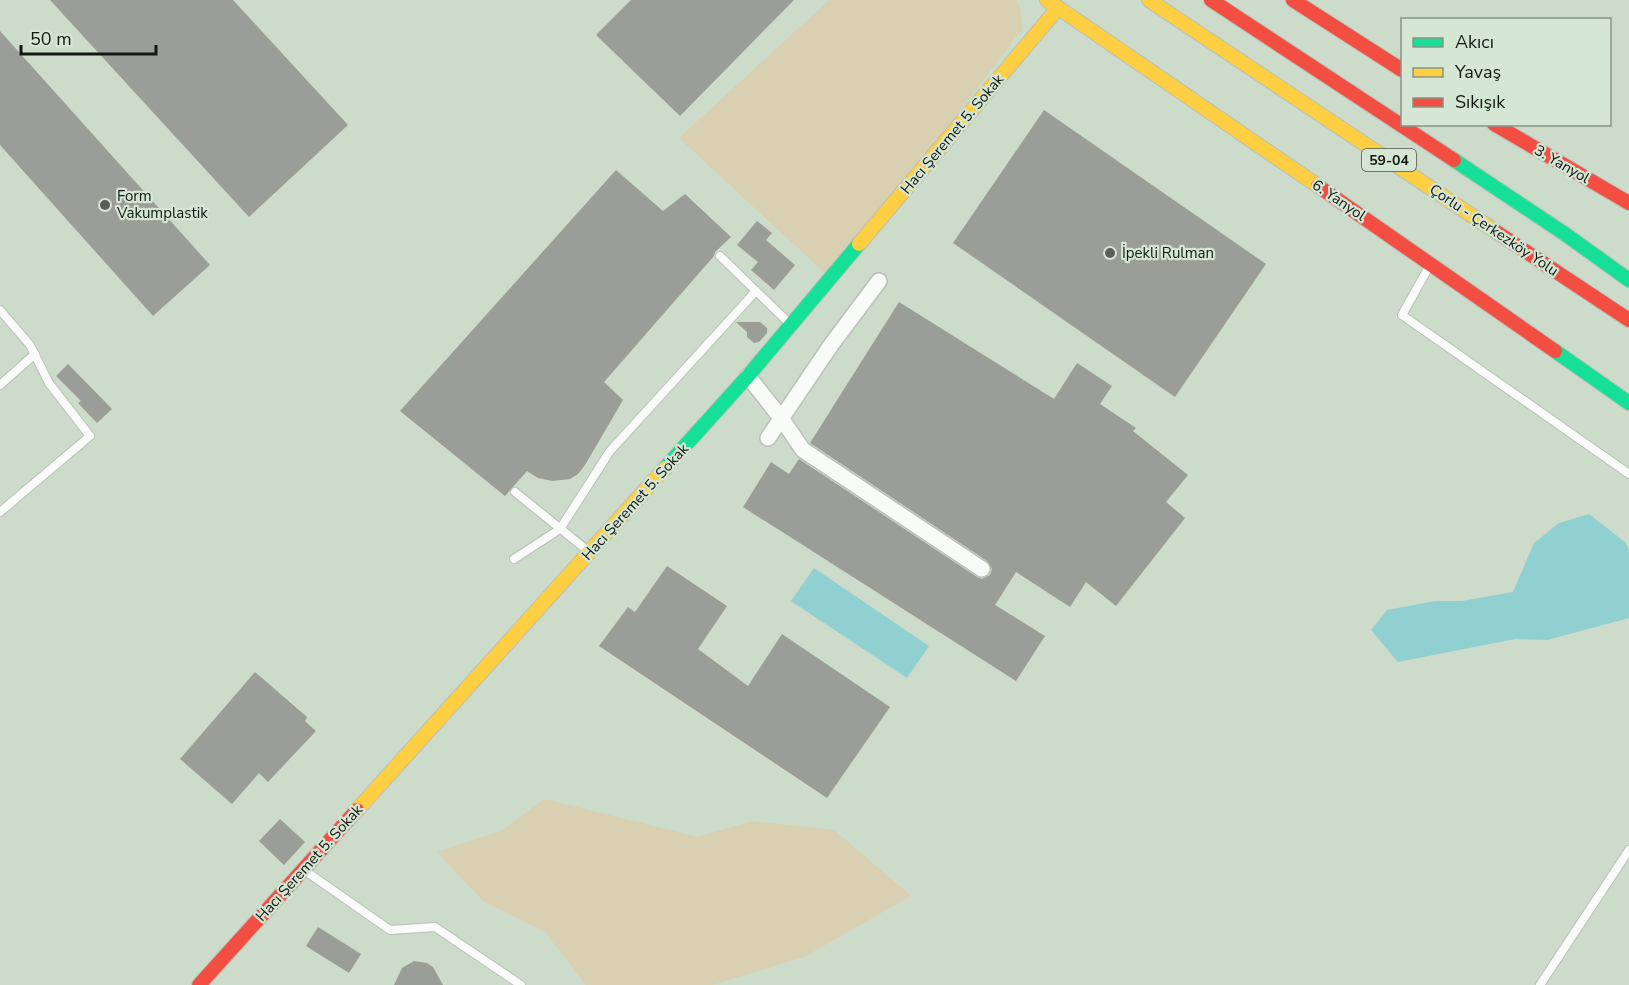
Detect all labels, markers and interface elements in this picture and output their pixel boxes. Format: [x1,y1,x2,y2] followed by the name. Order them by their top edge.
[21,18,156,56] scale bar
[1401,18,1611,126] legend
[30,27,72,51] text: 50 m
[1455,30,1494,54] text: Akıcı
[1454,60,1501,84] text: Yavaş
[896,69,1008,198] street label: Hacı Şeremet 5. Sokak
[1455,90,1506,114] text: Sıkışık
[1531,140,1594,188] street label: 3. Yanyol
[1362,149,1416,171] road number: 59-04
[1308,175,1370,226] street label: 6. Yanyol
[1426,179,1562,281] street label: Çorlu - Çerkezköy Yolu
[116,186,208,223] place label: Form Vakumplastik
[98,198,112,212] marker: Form Vakumplastik
[1122,243,1214,263] place label: İpekli Rulman
[1103,246,1117,260] marker: İpekli Rulman
[577,439,693,565] street label: Hacı Şeremet 5. Sokak
[251,800,367,926] street label: Hacı Şeremet 5. Sokak

